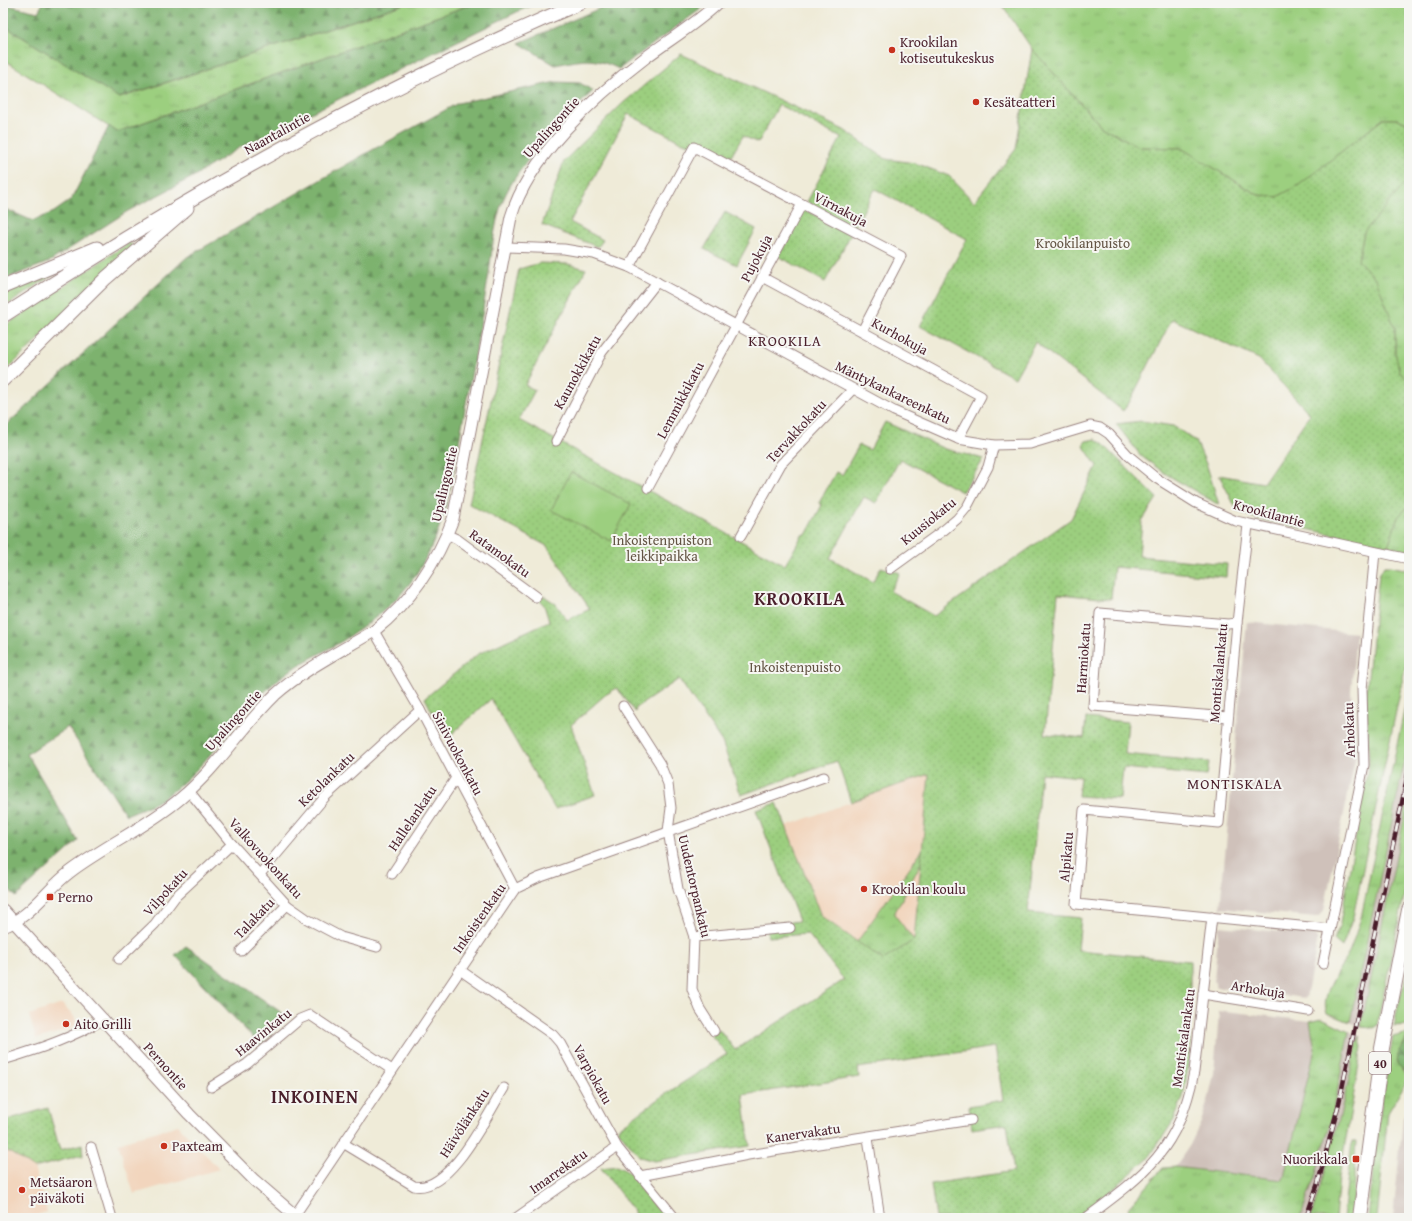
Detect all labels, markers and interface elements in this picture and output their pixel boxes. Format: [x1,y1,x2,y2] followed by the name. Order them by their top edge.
[900,32,994,68] place label: Krookilan kotiseutukeskus
[887,45,897,55] marker: Krookilan kotiseutukeskus
[518,92,584,162] street label: Upalingontie
[984,92,1055,112] place label: Kesäteatteri
[971,97,981,107] marker: Kesäteatteri
[240,106,314,159] street label: Naantalintie
[811,186,872,232] street label: Virnakuja
[735,230,777,285] street label: Pujokuja
[1036,233,1130,253] park label: Krookilanpuisto
[868,312,932,360] street label: Kurhokuja
[748,330,822,351] district label: KROOKILA
[548,331,606,413] street label: Kaunokkikatu
[832,355,954,429] street label: Mäntykankareenkatu
[651,358,709,442] street label: Lemmikkikatu
[761,395,831,467] street label: Tervakkokatu
[426,444,462,524] street label: Upalingontie
[896,492,960,550] street label: Kuusiokatu
[1231,494,1307,532] street label: Krookilantie
[465,524,535,582] street label: Ratamokatu
[612,530,712,566] park label: Inkoistenpuiston leikkipaikka
[754,585,846,612] district label: KROOKILA
[1071,622,1095,694] street label: Harmiokatu
[1204,622,1232,723] street label: Montiskalankatu
[749,657,841,677] park label: Inkoistenpuisto
[200,685,266,755] street label: Upalingontie
[1338,701,1360,758] street label: Arhokatu
[427,708,489,799] street label: Sinivuokonkatu
[293,747,359,811] street label: Ketolankatu
[1187,773,1283,794] district label: MONTISKALA
[383,781,441,855] street label: Hallelankatu
[224,813,308,903] street label: Valkovuokonkatu
[1054,831,1078,883] street label: Alpikatu
[673,833,717,940] street label: Uudentorpankatu
[138,863,192,920] street label: Vilpokatu
[448,879,511,957] street label: Inkoistenkatu
[872,879,966,899] place label: Krookilan koulu
[859,884,869,894] marker: Krookilan koulu
[58,887,93,907] place label: Perno
[45,892,55,902] marker: Perno
[229,893,279,943] street label: Talakatu
[1230,975,1287,1003] street label: Arhokuja
[1166,987,1200,1089] street label: Montiskalankatu
[231,1003,296,1061] street label: Haavinkatu
[74,1014,131,1034] place label: Aito Grilli
[61,1019,71,1029] marker: Aito Grilli
[139,1038,193,1095] street label: Pernontie
[568,1040,618,1108] street label: Varpiokatu
[1369,1052,1391,1074] road number: 40
[271,1083,359,1110] district label: INKOINEN
[434,1084,494,1161] street label: Häivölänkatu
[765,1118,842,1148] street label: Kanervakatu
[172,1136,223,1156] place label: Paxteam
[159,1141,169,1151] marker: Paxteam
[525,1143,591,1198] street label: Imarrekatu
[1283,1149,1348,1169] place label: Nuorikkala
[1351,1154,1361,1164] marker: Nuorikkala
[30,1172,92,1208] place label: Metsäaron päiväkoti
[17,1185,27,1195] marker: Metsäaron päiväkoti

